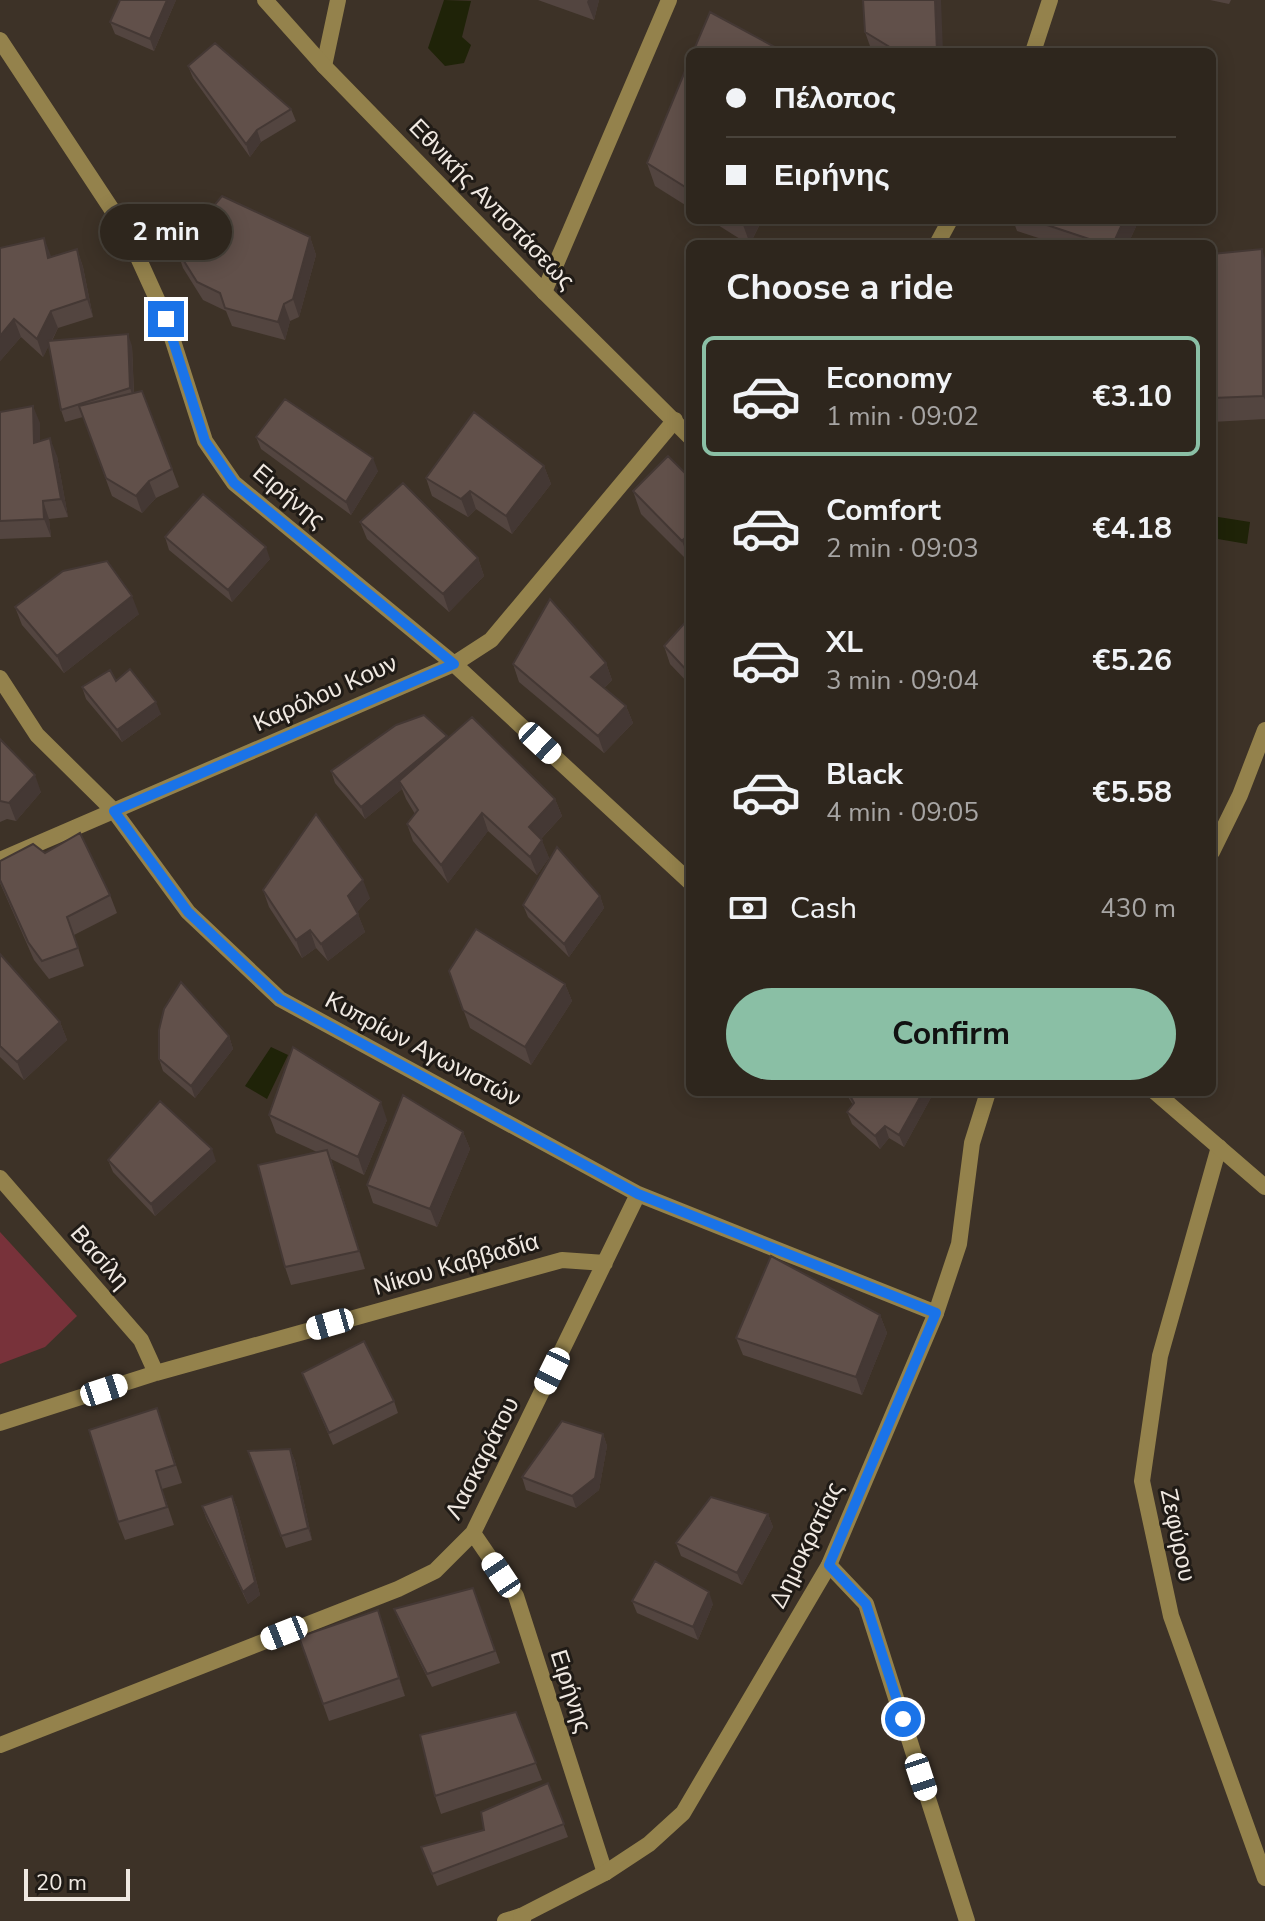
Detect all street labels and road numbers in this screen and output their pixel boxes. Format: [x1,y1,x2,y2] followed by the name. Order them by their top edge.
[402,112,582,296] street label: Εθνικής Αντιστάσεως
[246,456,332,536] street label: Ειρήνης
[248,647,402,739] street label: Καρόλου Κουν
[319,984,527,1114] street label: Κυπρίων Αγωνιστών
[63,1218,137,1296] street label: Βασίλη
[370,1225,543,1303] street label: Νίκου Καββαδία
[437,1391,527,1525] street label: Λασκαράτου
[761,1476,851,1614] street label: Δημοκρατίας
[1153,1486,1203,1584] street label: Ζεφύρου
[543,1646,599,1736] street label: Ειρήνης

